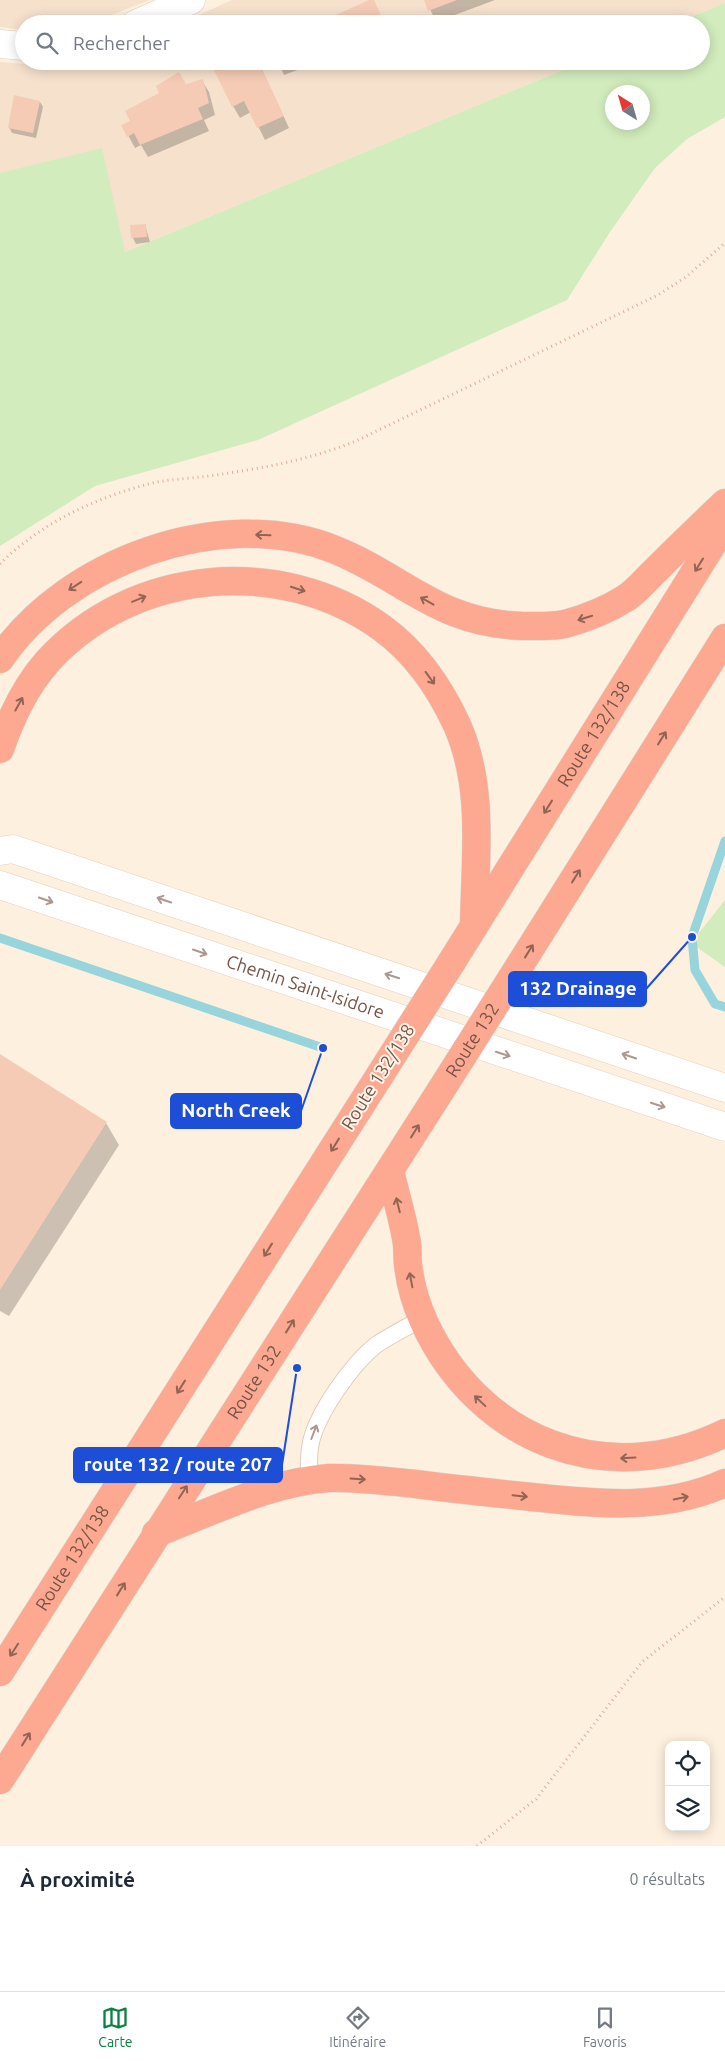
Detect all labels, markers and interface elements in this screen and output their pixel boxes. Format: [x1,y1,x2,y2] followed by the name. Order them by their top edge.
[15,15,710,70] search box
[33,29,61,57] icon: search
[73,32,170,54] text: Rechercher
[605,85,650,130] north arrow
[255,531,271,540] one-way arrow
[694,558,704,572] one-way arrow
[68,581,82,591] one-way arrow
[290,584,306,594] one-way arrow
[131,594,146,604] one-way arrow
[421,596,435,606] one-way arrow
[577,613,593,623] one-way arrow
[425,671,435,685] one-way arrow
[553,677,634,790] street label: Route 132/138
[14,697,24,711] one-way arrow
[657,732,667,746] one-way arrow
[543,800,553,814] one-way arrow
[571,870,581,884] one-way arrow
[157,895,172,904] one-way arrow
[38,896,54,906] one-way arrow
[524,944,534,958] one-way arrow
[192,948,208,958] one-way arrow
[224,950,387,1022] street label: Chemin Saint-Isidore
[385,971,400,980] one-way arrow
[509,972,646,1006] callout: 132 Drainage
[519,977,637,999] text: 132 Drainage
[441,999,502,1080] street label: Route 132
[337,1020,418,1133] street label: Route 132/138
[495,1050,511,1060] one-way arrow
[621,1050,637,1060] one-way arrow
[171,1094,301,1128] callout: North Creek
[181,1099,291,1121] text: North Creek
[649,1101,665,1110] one-way arrow
[411,1124,421,1138] one-way arrow
[329,1138,339,1152] one-way arrow
[393,1198,402,1214] one-way arrow
[263,1243,273,1257] one-way arrow
[405,1272,415,1288] one-way arrow
[285,1319,296,1333] one-way arrow
[222,1341,284,1422] street label: Route 132
[176,1380,186,1394] one-way arrow
[474,1395,487,1407] one-way arrow
[310,1425,319,1441] one-way arrow
[74,1448,282,1482] callout: route 132 / route 207
[84,1453,272,1475] text: route 132 / route 207
[620,1453,636,1462] one-way arrow
[350,1474,366,1483] one-way arrow
[178,1485,188,1499] one-way arrow
[511,1491,527,1501] one-way arrow
[673,1493,689,1503] one-way arrow
[31,1501,112,1614] street label: Route 132/138
[116,1582,126,1596] one-way arrow
[9,1642,19,1656] one-way arrow
[21,1732,31,1746] one-way arrow
[665,1741,710,1831] map controls
[665,1741,710,1786] button: locate
[665,1786,710,1831] button: layers
[20,1867,135,1891] text: À proximité
[629,1870,705,1888] text: 0 résultats
[98,2004,133,2050] tab: Carte
[329,2004,386,2050] tab: Itinéraire
[583,2004,627,2050] tab: Favoris

